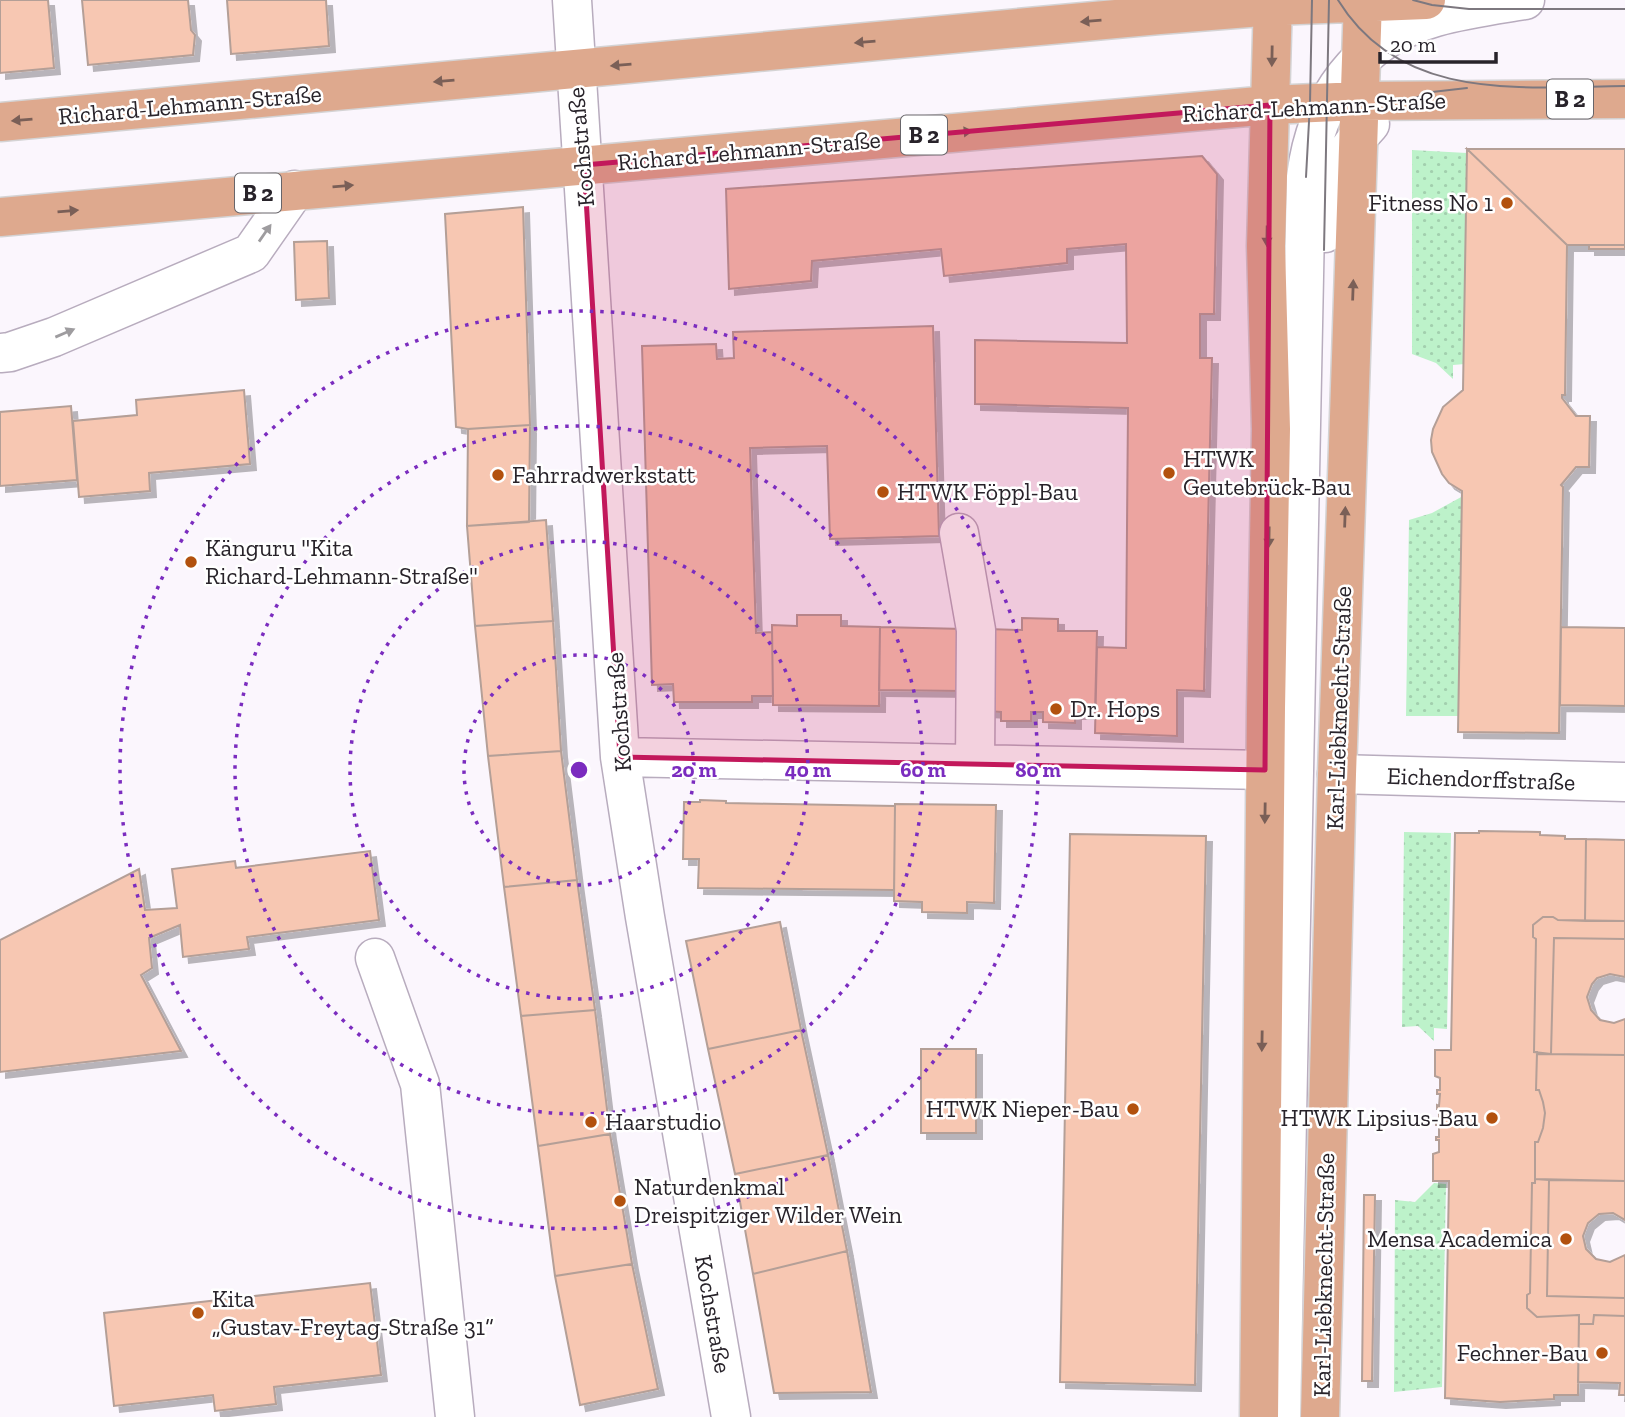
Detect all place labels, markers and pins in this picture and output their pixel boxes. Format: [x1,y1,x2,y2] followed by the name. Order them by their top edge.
[1368,188,1493,217] place label: Fitness No 1
[1499,195,1515,211] marker: Fitness No 1
[1183,444,1351,501] place label: HTWK Geutebrück-Bau
[512,460,696,489] place label: Fahrradwerkstatt
[1161,465,1177,481] marker: HTWK Geutebrück-Bau
[490,467,506,483] marker: Fahrradwerkstatt
[897,477,1078,506] place label: HTWK Föppl-Bau
[875,484,891,500] marker: HTWK Föppl-Bau
[205,533,478,590] place label: Känguru "Kita Richard-Lehmann-Straße"
[183,554,199,570] marker: Känguru "Kita Richard-Lehmann-Straße"
[1070,694,1160,723] place label: Dr. Hops
[1048,701,1064,717] marker: Dr. Hops
[567,758,591,782] centre of rings
[926,1094,1120,1123] place label: HTWK Nieper-Bau
[1125,1101,1141,1117] marker: HTWK Nieper-Bau
[1281,1103,1479,1132] place label: HTWK Lipsius-Bau
[605,1107,721,1136] place label: Haarstudio
[1484,1110,1500,1126] marker: HTWK Lipsius-Bau
[583,1114,599,1130] marker: Haarstudio
[634,1172,902,1229] place label: Naturdenkmal Dreispitziger Wilder Wein
[612,1193,628,1209] marker: Naturdenkmal Dreispitziger Wilder Wein
[1367,1224,1552,1253] place label: Mensa Academica
[1558,1231,1574,1247] marker: Mensa Academica
[212,1284,494,1341] place label: Kita „Gustav-Freytag-Straße 31“
[190,1305,206,1321] marker: Kita „Gustav-Freytag-Straße 31“
[1457,1338,1589,1367] place label: Fechner-Bau
[1594,1345,1610,1361] marker: Fechner-Bau

